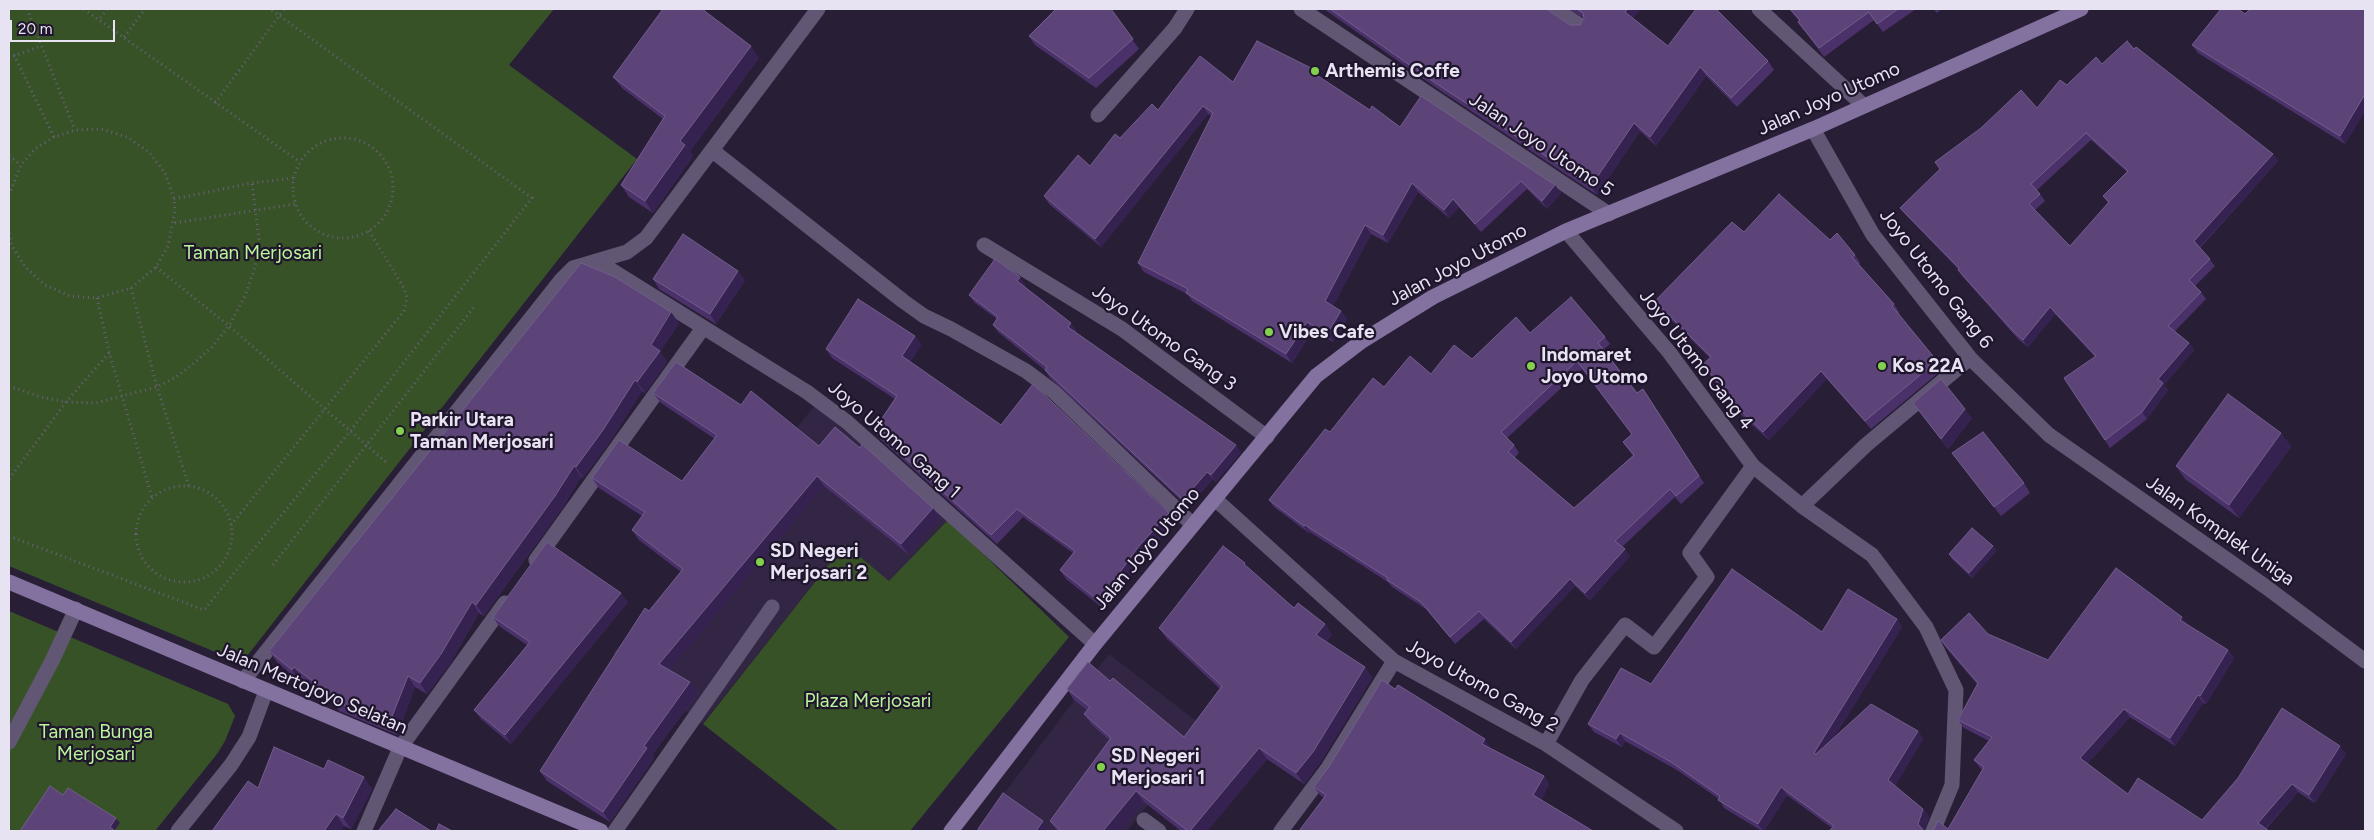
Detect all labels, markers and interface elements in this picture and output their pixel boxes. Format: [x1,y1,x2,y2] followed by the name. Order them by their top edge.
[12,10,118,42] scale bar
[18,20,52,38] text: 20 m
[1754,57,1904,141] street label: Jalan Joyo Utomo
[1325,60,1460,82] place label: Arthemis Coffe
[1309,65,1321,77] marker: Arthemis Coffe
[1465,88,1617,202] street label: Jalan Joyo Utomo 5
[1874,205,1998,353] street label: Joyo Utomo Gang 6
[1385,219,1531,311] street label: Jalan Joyo Utomo
[184,242,322,264] park label: Taman Merjosari
[1088,280,1240,396] street label: Joyo Utomo Gang 3
[1634,285,1758,435] street label: Joyo Utomo Gang 4
[1279,321,1375,343] place label: Vibes Cafe
[1263,326,1275,338] marker: Vibes Cafe
[1541,344,1648,388] place label: Indomaret Joyo Utomo
[1892,355,1964,377] place label: Kos 22A
[1525,360,1537,372] marker: Indomaret Joyo Utomo
[1876,360,1888,372] marker: Kos 22A
[823,376,965,504] street label: Joyo Utomo Gang 1
[410,409,554,453] place label: Parkir Utara Taman Merjosari
[394,425,406,437] marker: Parkir Utara Taman Merjosari
[2141,471,2299,591] street label: Jalan Komplek Uniga
[1089,483,1205,615] street label: Jalan Joyo Utomo
[770,540,867,584] place label: SD Negeri Merjosari 2
[754,556,766,568] marker: SD Negeri Merjosari 2
[1402,635,1562,737] street label: Joyo Utomo Gang 2
[213,639,411,739] street label: Jalan Mertojoyo Selatan
[805,690,931,712] park label: Plaza Merjosari
[39,721,153,765] park label: Taman Bunga Merjosari
[1111,745,1205,789] place label: SD Negeri Merjosari 1
[1095,761,1107,773] marker: SD Negeri Merjosari 1

